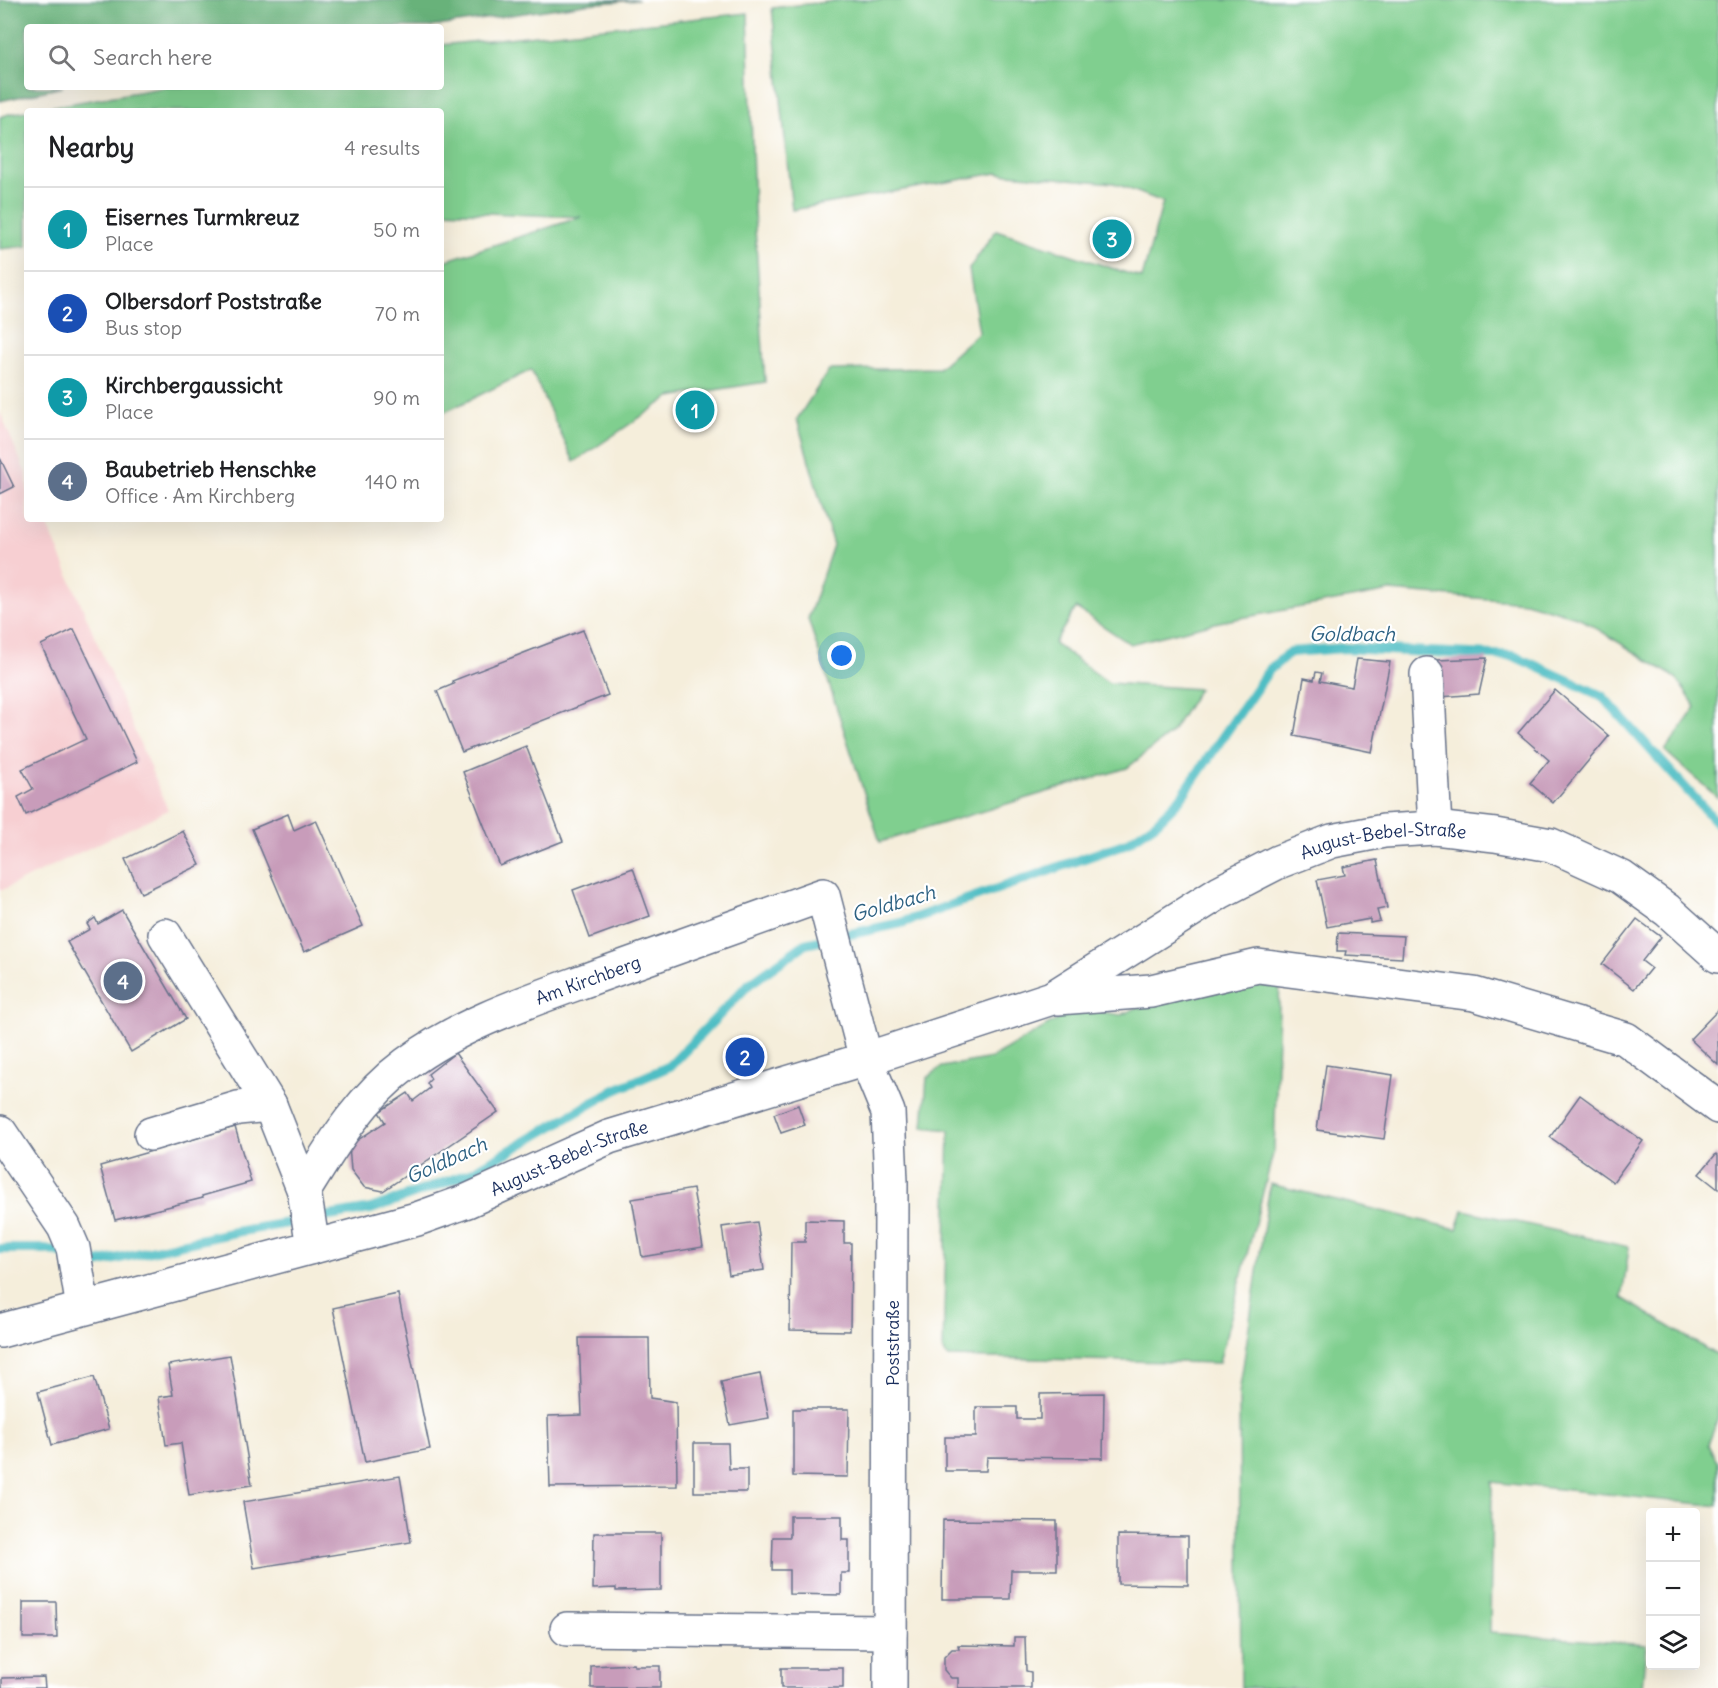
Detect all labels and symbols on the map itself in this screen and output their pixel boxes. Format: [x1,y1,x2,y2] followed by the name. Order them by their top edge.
[1092,216,1132,262] pin: 3
[676,388,714,432] pin: 1
[1309,621,1395,646] water label: Goldbach
[827,641,856,670] your location
[1297,816,1468,864] street label: August-Bebel-Straße
[848,879,938,927] water label: Goldbach
[532,950,644,1009] street label: Am Kirchberg
[104,958,142,1004] pin: 4
[726,1034,764,1080] pin: 2
[486,1114,651,1201] street label: August-Bebel-Straße
[402,1131,491,1189] water label: Goldbach
[881,1300,904,1386] street label: Poststraße

